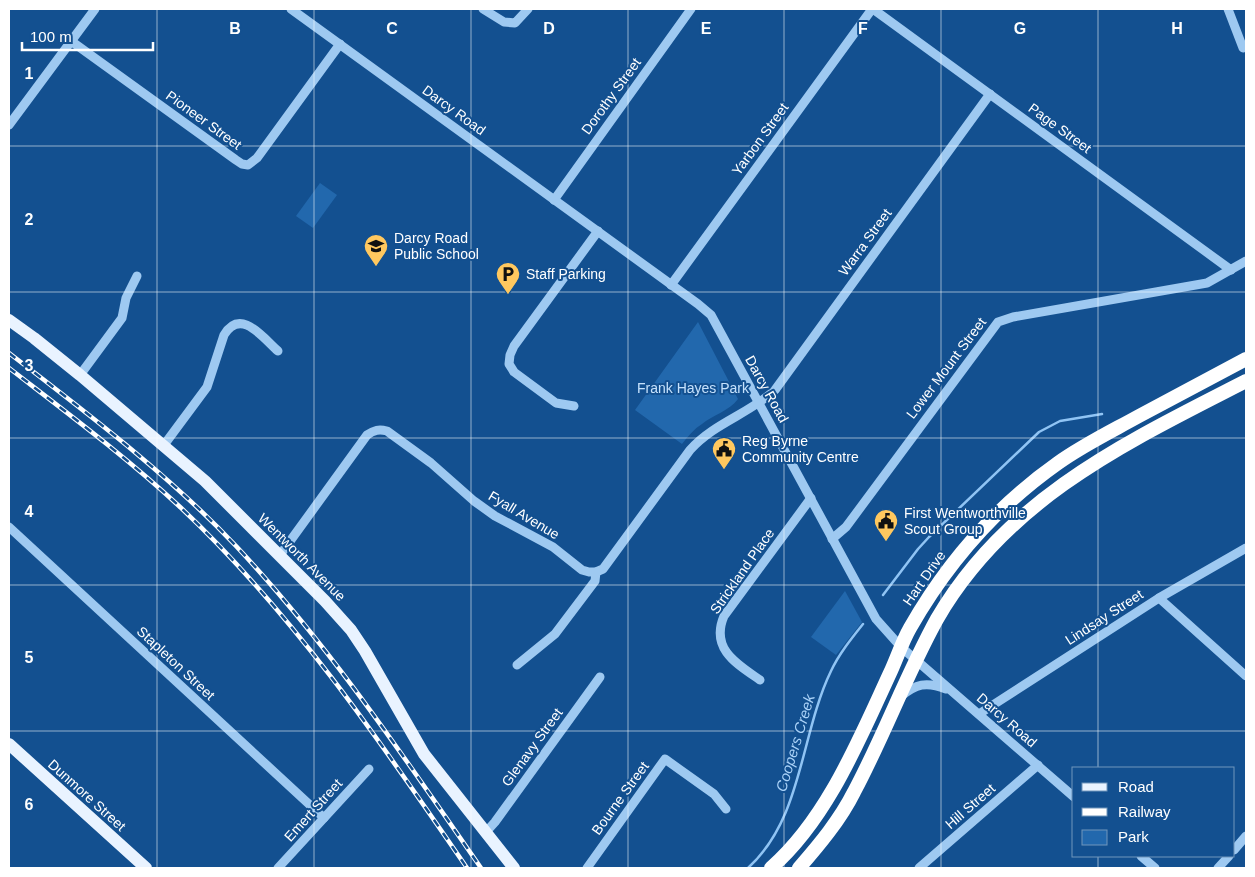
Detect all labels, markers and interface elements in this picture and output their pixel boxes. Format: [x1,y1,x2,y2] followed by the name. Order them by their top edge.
[22,20,154,52] scale bar
[229,20,241,37] text: B
[386,20,398,37] text: C
[543,20,555,37] text: D
[701,20,712,37] text: E
[858,20,868,37] text: F
[1014,20,1026,37] text: G
[1171,20,1183,37] text: H
[30,28,72,45] text: 100 m
[578,55,644,137] street label: Dorothy Street
[25,65,34,82] text: 1
[419,82,489,138] street label: Darcy Road
[163,87,245,153] street label: Pioneer Street
[728,100,792,178] street label: Yarbon Street
[1025,100,1095,156] street label: Page Street
[835,205,895,279] street label: Warra Street
[25,211,34,228] text: 2
[394,230,479,262] place label: Darcy Road Public School
[363,233,389,267] school or university icon: Darcy Road Public School
[495,261,521,295] parking icon: Staff Parking
[526,266,606,282] place label: Staff Parking
[903,314,989,422] street label: Lower Mount Street
[742,353,792,425] street label: Darcy Road
[25,357,34,374] text: 3
[637,380,750,396] park label: Frank Hayes Park
[742,433,859,465] place label: Reg Byrne Community Centre
[711,436,737,470] public building icon: Reg Byrne Community Centre
[486,488,563,543] street label: Fyall Avenue
[25,503,34,520] text: 4
[904,505,1026,537] place label: First Wentworthville Scout Group
[873,508,899,542] public building icon: First Wentworthville Scout Group
[255,510,349,604] street label: Wentworth Avenue
[707,525,777,617] street label: Strickland Place
[899,547,949,608] street label: Hart Drive
[1062,586,1146,648] street label: Lindsay Street
[134,623,218,703] street label: Stapleton Street
[25,649,34,666] text: 5
[974,690,1040,750] street label: Darcy Road
[772,691,818,794] water label: Coopers Creek
[498,705,566,789] street label: Glenavy Street
[45,756,129,834] street label: Dunmore Street
[588,758,652,838] street label: Bourne Street
[1072,767,1235,857] legend
[281,775,345,845] street label: Emert Street
[1118,778,1154,795] text: Road
[942,780,998,832] street label: Hill Street
[25,796,34,813] text: 6
[1118,803,1171,820] text: Railway
[1118,828,1149,845] text: Park

